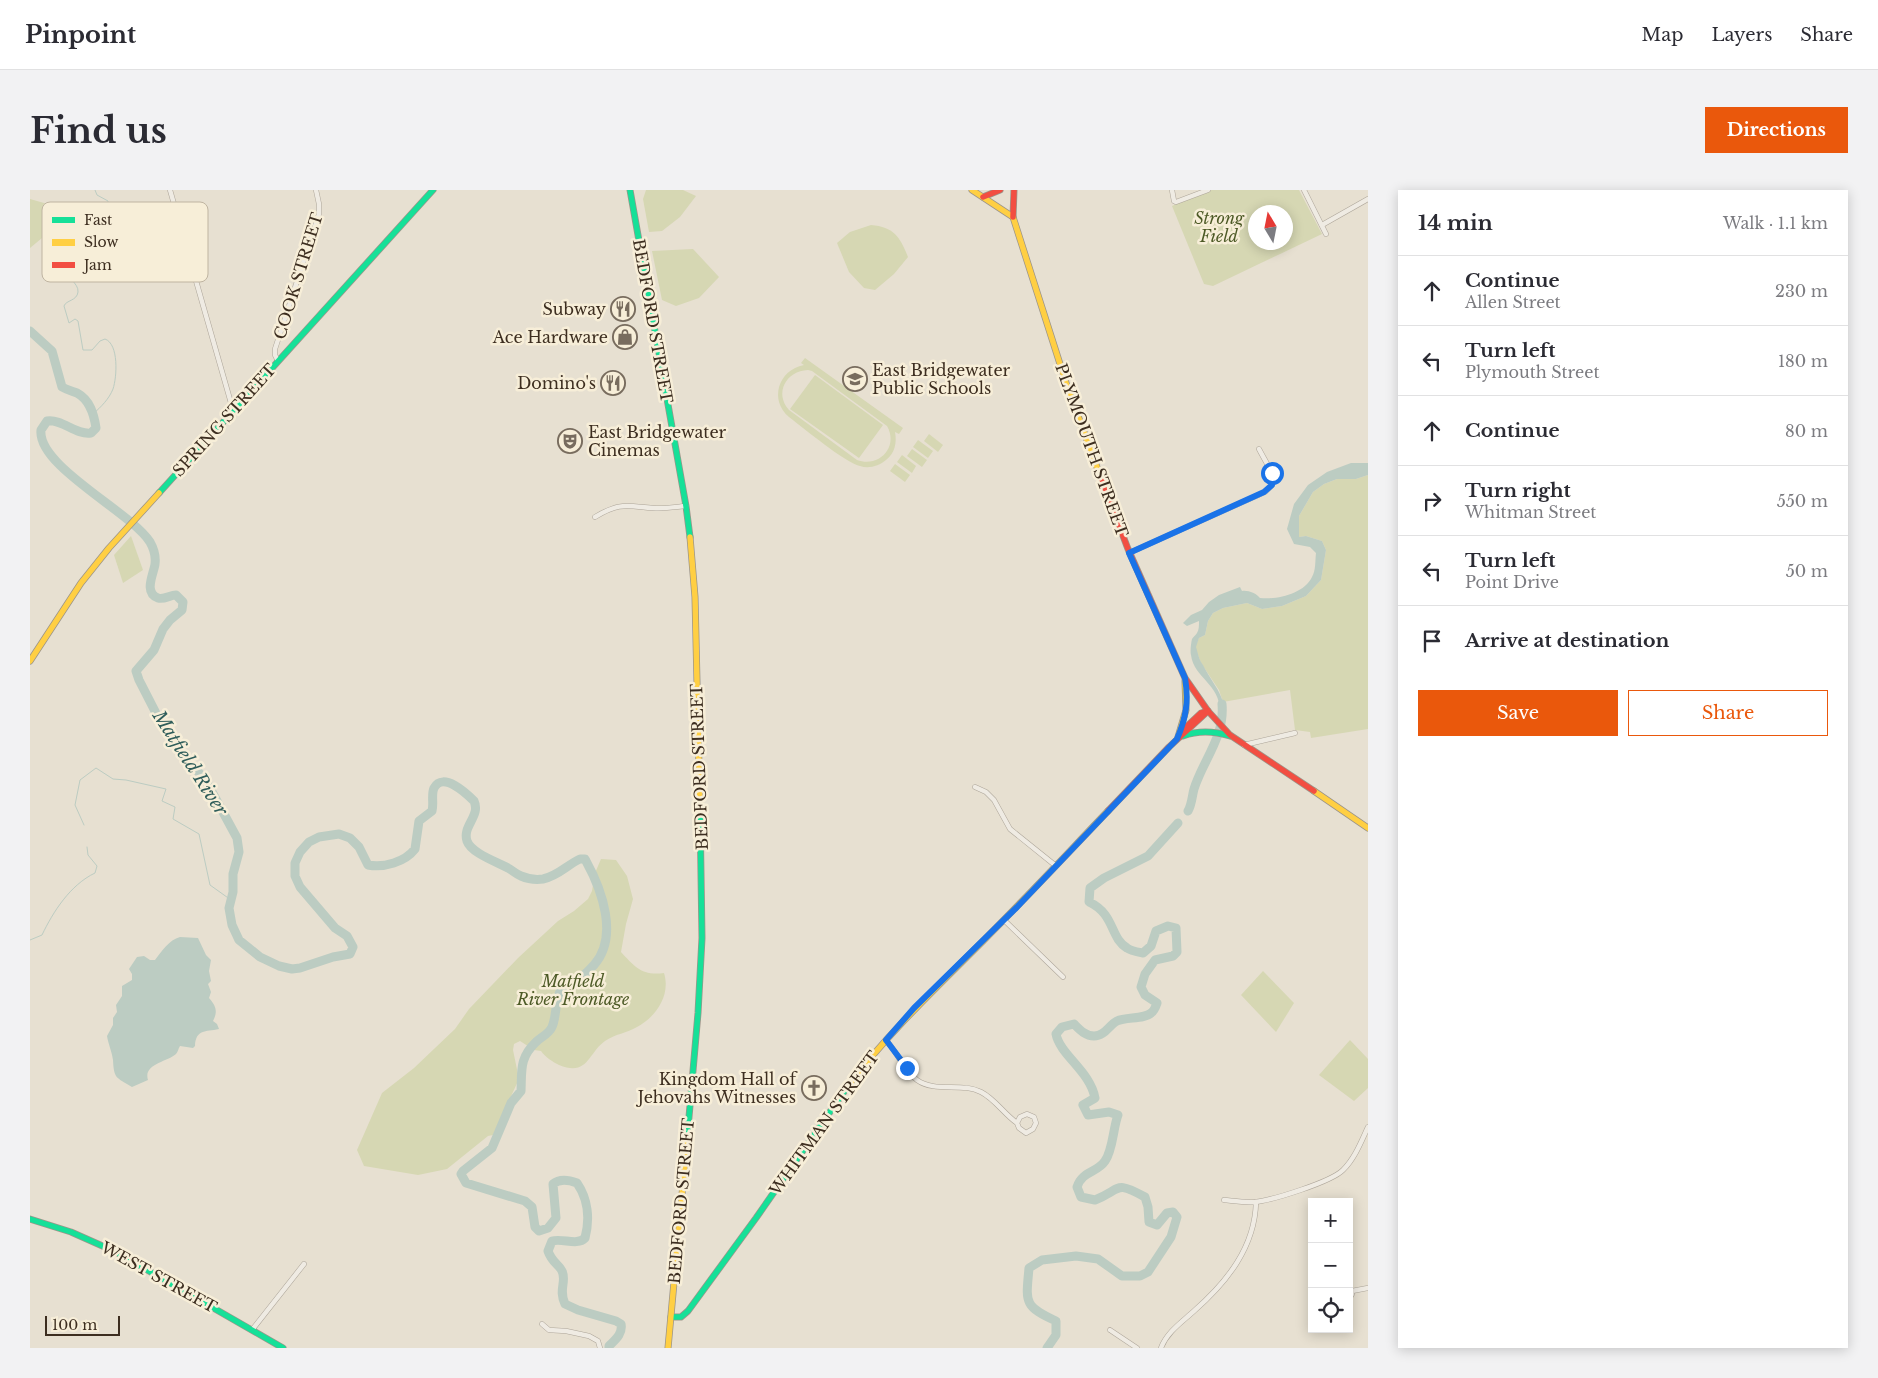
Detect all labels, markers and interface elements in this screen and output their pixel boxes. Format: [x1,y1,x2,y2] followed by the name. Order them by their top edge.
[25,20,136,49] text: Pinpoint
[1642,24,1683,46] text: Map
[1711,24,1772,46] text: Layers
[1800,24,1853,46] text: Share
[1705,107,1848,153] button: Directions
[30,109,167,152] text: Find us
[42,202,208,282] legend
[1248,205,1293,250] north arrow
[1194,208,1245,246] park label: Strong Field
[269,210,327,342] street label: COOK STREET
[1418,210,1493,236] text: 14 min
[84,211,113,229] text: Fast
[1723,213,1828,233] text: Walk · 1.1 km
[84,233,118,251] text: Slow
[629,237,677,405] street label: BEDFORD STREET
[82,256,112,274] text: Jam
[1465,269,1560,292] text: Continue
[1418,277,1446,305] icon: ahead
[1775,281,1828,301] text: 230 m
[1465,292,1561,312] text: Allen Street
[610,296,636,322] restaurant icon: Subway
[543,299,607,319] place label: Subway
[612,324,638,350] shop icon: Ace Hardware
[492,327,608,347] place label: Ace Hardware
[1465,339,1556,362] text: Turn left
[1418,347,1446,375] icon: left
[1778,351,1828,371] text: 180 m
[168,359,280,480] street label: SPRING STREET
[872,360,1011,398] place label: East Bridgewater Public Schools
[1051,361,1133,540] street label: PLYMOUTH STREET
[1465,362,1599,382] text: Plymouth Street
[842,366,868,392] school or university icon: East Bridgewater Public Schools
[600,370,626,396] restaurant icon: Domino's
[517,373,596,393] place label: Domino's
[1418,417,1446,445] icon: ahead
[1465,419,1560,442] text: Continue
[1785,421,1828,441] text: 80 m
[588,422,727,460] place label: East Bridgewater Cinemas
[557,428,583,454] theatre icon: East Bridgewater Cinemas
[1261,462,1284,485] route start
[1465,479,1571,502] text: Turn right
[1418,487,1446,515] icon: right
[1777,491,1828,511] text: 550 m
[1465,502,1596,522] text: Whitman Street
[1465,549,1556,572] text: Turn left
[1418,557,1446,585] icon: left
[1786,561,1828,581] text: 50 m
[1465,572,1559,592] text: Point Drive
[1418,627,1446,655] icon: arrive
[1465,629,1669,652] text: Arrive at destination
[686,683,712,851] street label: BEDFORD STREET
[1418,690,1618,736] button: Save
[1628,690,1828,736] button: Share
[147,705,233,820] water label: Matfield River
[516,971,630,1009] park label: Matfield River Frontage
[764,1047,883,1200] street label: WHITMAN STREET
[896,1057,919,1080] route end
[636,1069,798,1107] place label: Kingdom Hall of Jehovahs Witnesses
[801,1075,827,1101] church icon: Kingdom Hall of Jehovahs Witnesses
[664,1117,698,1285] street label: BEDFORD STREET
[1308,1198,1353,1333] map controls
[1308,1198,1353,1243] button: +
[97,1236,221,1317] street label: WEST STREET
[1308,1243,1353,1288] button: −
[1308,1288,1353,1333] button: locate
[45,1313,120,1336] scale bar
[52,1316,97,1334] text: 100 m

